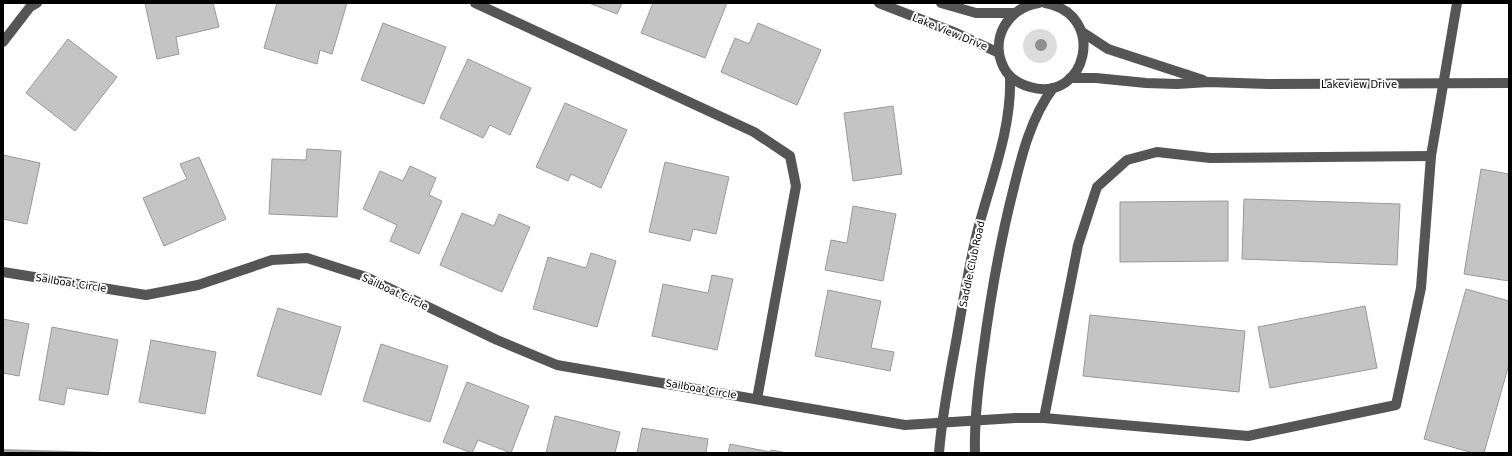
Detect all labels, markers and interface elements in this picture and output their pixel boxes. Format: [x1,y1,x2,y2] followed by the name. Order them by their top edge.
[911,12,989,52] street label: Lake View Drive
[1321,79,1397,90] street label: Lakeview Drive
[957,220,987,308] street label: Saddle Club Road
[35,272,107,294] street label: Sailboat Circle
[360,272,430,312] street label: Sailboat Circle
[665,377,737,401] street label: Sailboat Circle

